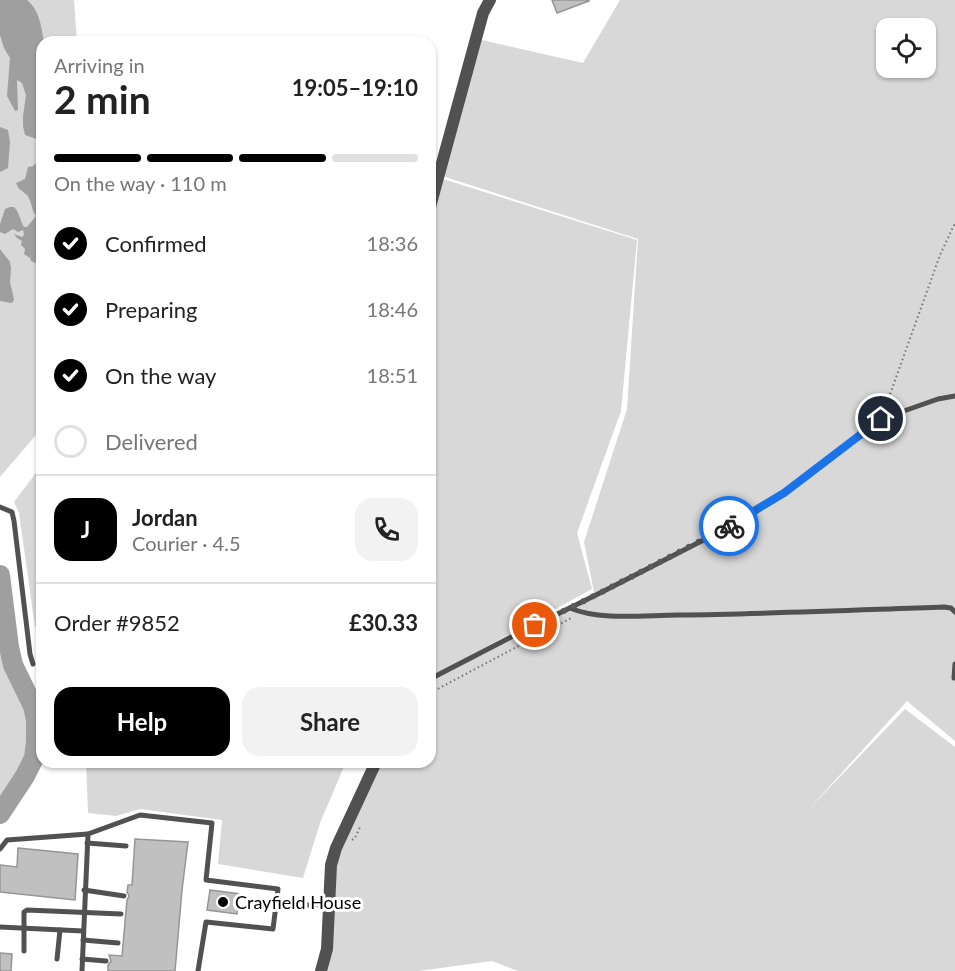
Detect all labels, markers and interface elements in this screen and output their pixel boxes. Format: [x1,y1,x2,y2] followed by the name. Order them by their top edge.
[876,18,936,78] map controls
[876,18,936,78] button: locate
[54,53,145,77] text: Arriving in
[292,74,418,101] text: 19:05–19:10
[54,76,151,122] text: 2 min
[54,171,227,195] text: On the way · 110 m
[54,227,87,260] icon: check
[105,230,207,257] text: Confirmed
[367,231,418,255] text: 18:36
[54,293,87,326] icon: check
[105,296,197,323] text: Preparing
[367,297,418,321] text: 18:46
[54,359,87,392] icon: check
[105,362,216,389] text: On the way
[367,363,418,387] text: 18:51
[855,393,906,444] pin
[864,402,897,435] icon: home
[105,428,198,455] text: Delivered
[699,496,759,556] courier
[355,498,418,561] button: phone
[132,504,198,531] text: Jordan
[713,510,746,543] icon: bike
[81,516,90,543] text: J
[132,531,241,555] text: Courier · 4.5
[509,599,560,650] pin
[518,608,551,641] icon: bag
[54,609,180,636] text: Order #9852
[349,609,418,636] text: £30.33
[54,687,230,756] button: Help
[242,687,418,756] button: Share
[235,891,361,913] place label: Crayfield House
[216,895,230,909] marker: Crayfield House

